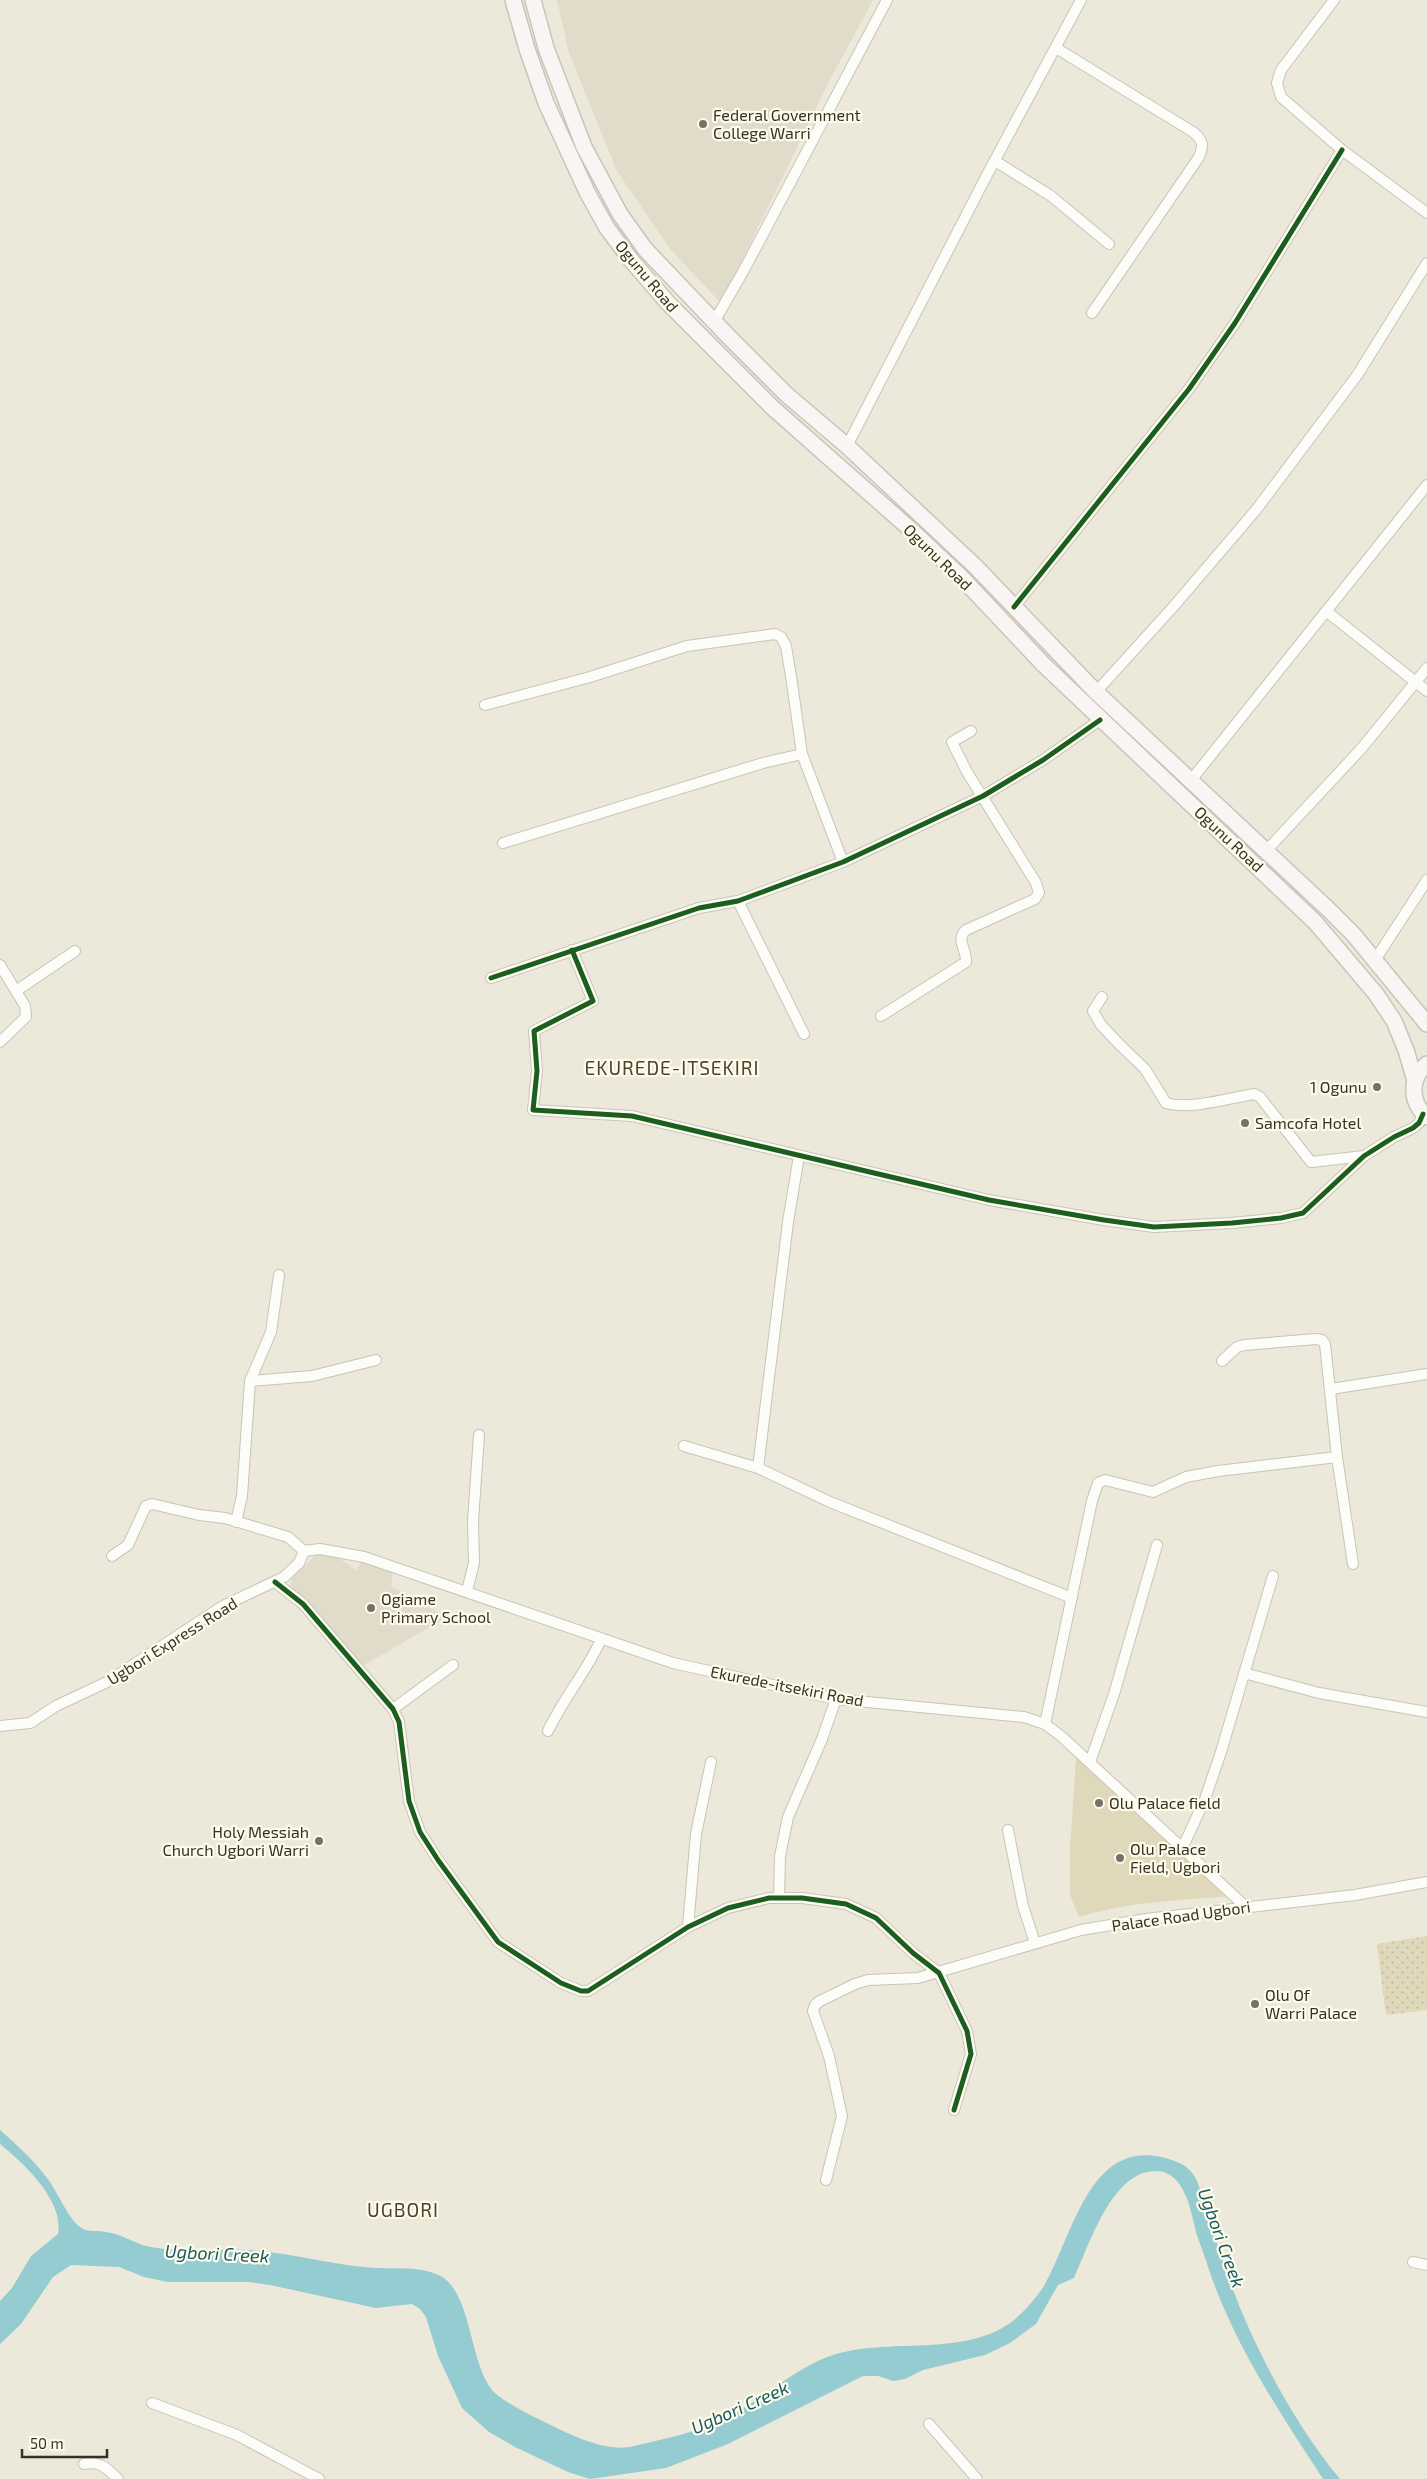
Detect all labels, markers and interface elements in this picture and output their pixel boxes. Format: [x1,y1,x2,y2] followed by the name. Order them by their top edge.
[713,105,861,142] place label: Federal Government College Warri
[697,118,709,130] marker: Federal Government College Warri
[612,236,683,315] street label: Ogunu Road
[900,519,976,594] street label: Ogunu Road
[1191,802,1268,875] street label: Ogunu Road
[585,1056,759,1079] district label: EKUREDE-ITSEKIRI
[1310,1077,1367,1096] place label: 1 Ogunu
[1371,1081,1383,1093] marker: 1 Ogunu
[1255,1113,1361,1132] place label: Samcofa Hotel
[1239,1117,1251,1129] marker: Samcofa Hotel
[381,1589,491,1626] place label: Ogiame Primary School
[103,1593,240,1688] street label: Ugbori Express Road
[365,1602,377,1614] marker: Ogiame Primary School
[709,1661,865,1710] street label: Ekurede-itsekiri Road
[1109,1793,1221,1812] place label: Olu Palace field
[1093,1797,1105,1809] marker: Olu Palace field
[163,1822,309,1859] place label: Holy Messiah Church Ugbori Warri
[313,1835,325,1847] marker: Holy Messiah Church Ugbori Warri
[1130,1839,1220,1876] place label: Olu Palace Field, Ugbori
[1114,1852,1126,1864] marker: Olu Palace Field, Ugbori
[1110,1896,1252,1935] street label: Palace Road Ugbori
[1265,1985,1357,2022] place label: Olu Of Warri Palace
[1249,1998,1261,2010] marker: Olu Of Warri Palace
[1194,2185,1250,2290] water label: Ugbori Creek
[367,2198,439,2221] district label: UGBORI
[164,2239,270,2267] water label: Ugbori Creek
[687,2376,792,2438] water label: Ugbori Creek
[22,2426,108,2458] scale bar
[30,2434,64,2452] text: 50 m

